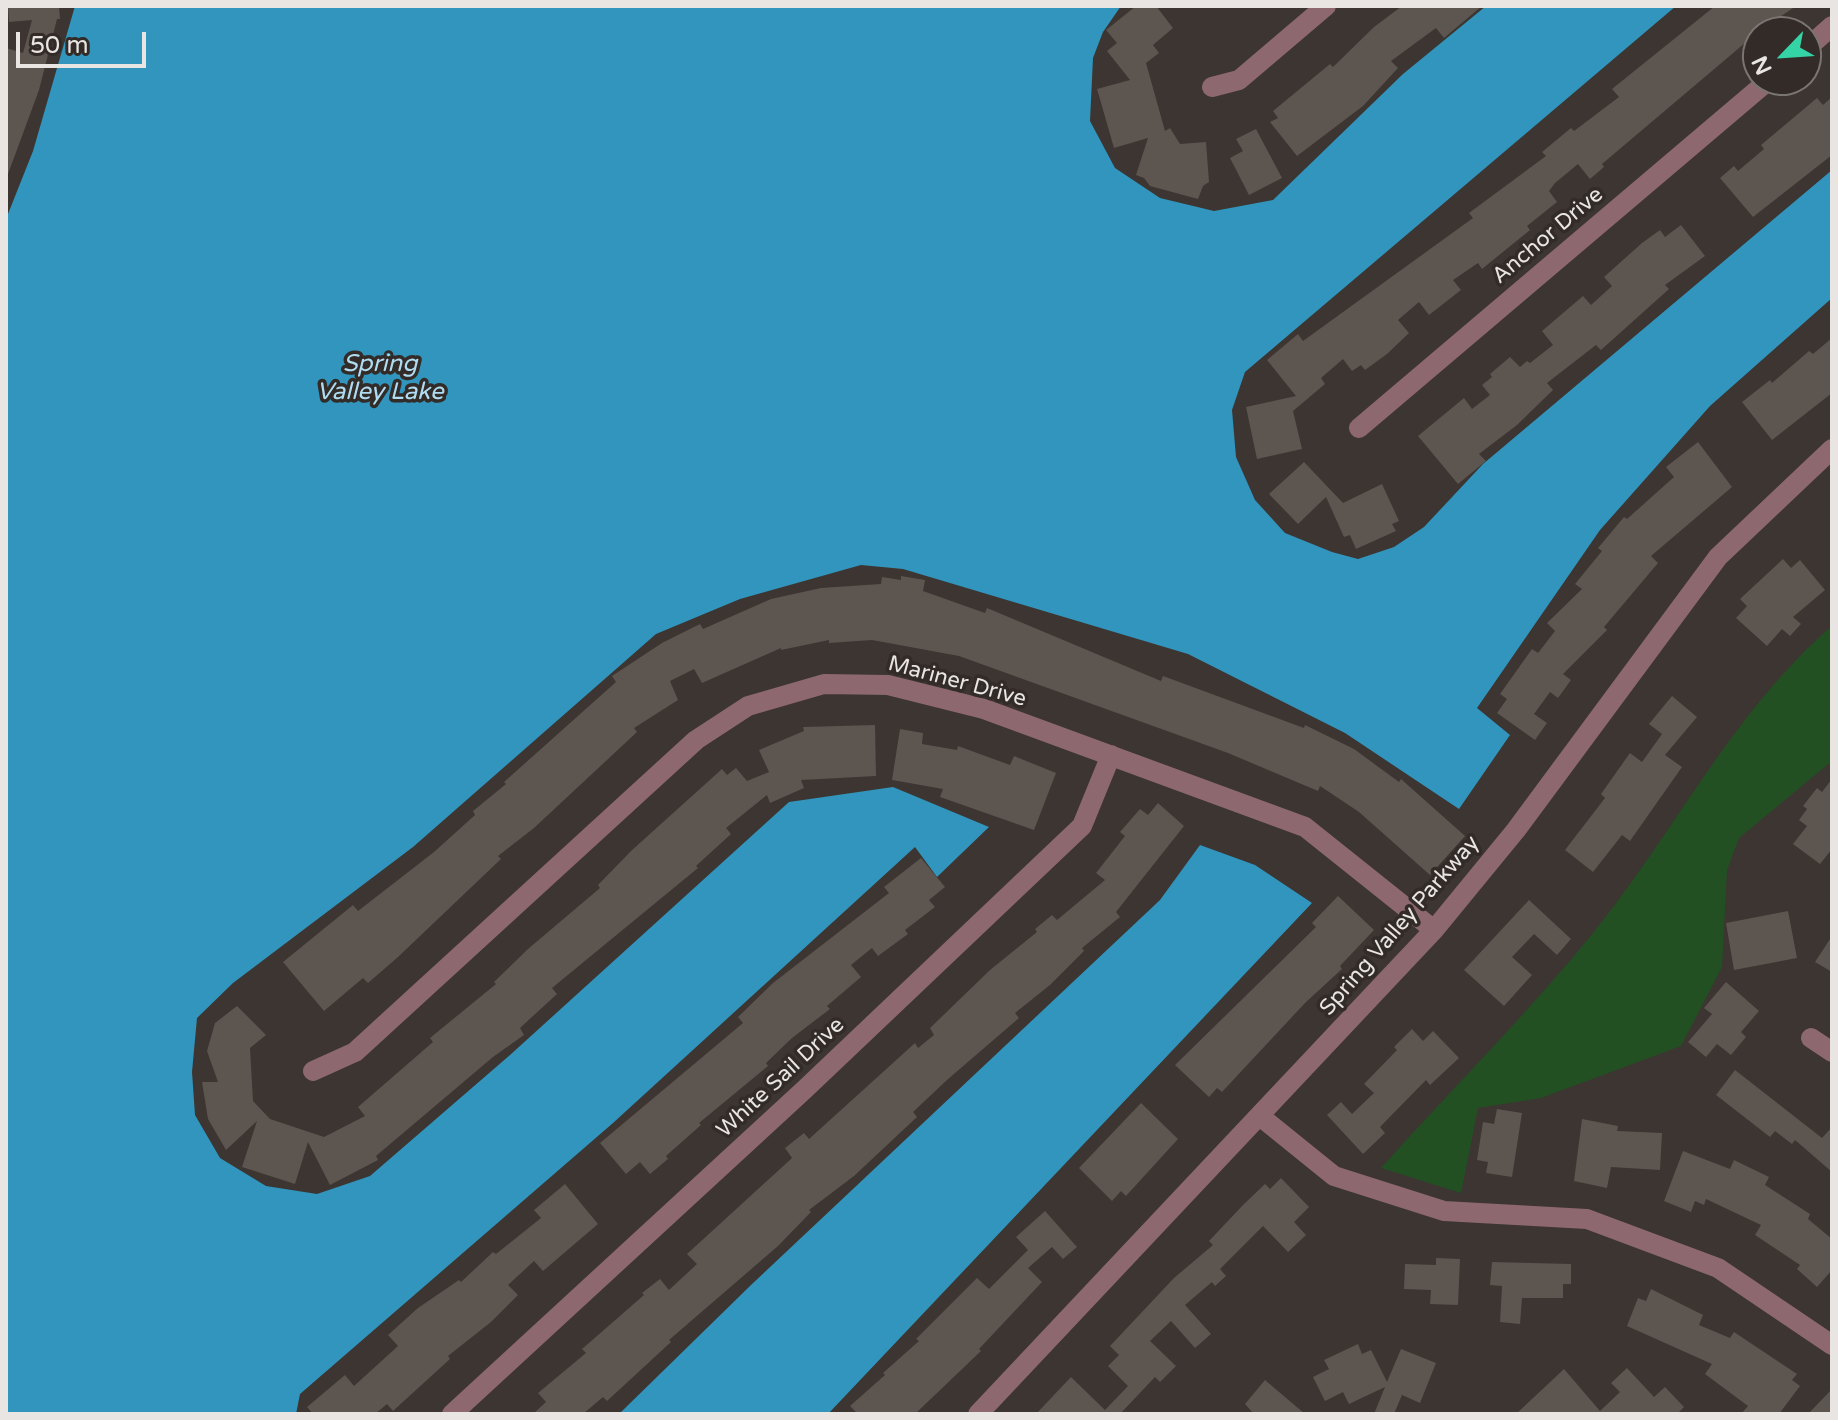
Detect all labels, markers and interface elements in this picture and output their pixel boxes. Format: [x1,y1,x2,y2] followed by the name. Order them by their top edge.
[20,16,150,66] scale bar
[1742,16,1822,96] north arrow
[30,31,88,60] text: 50 m
[1747,52,1778,79] text: N
[1487,182,1609,290] street label: Anchor Drive
[316,351,444,407] water label: Spring Valley Lake
[885,651,1029,713] street label: Mariner Drive
[1315,831,1485,1021] street label: Spring Valley Parkway
[712,1012,850,1144] street label: White Sail Drive

